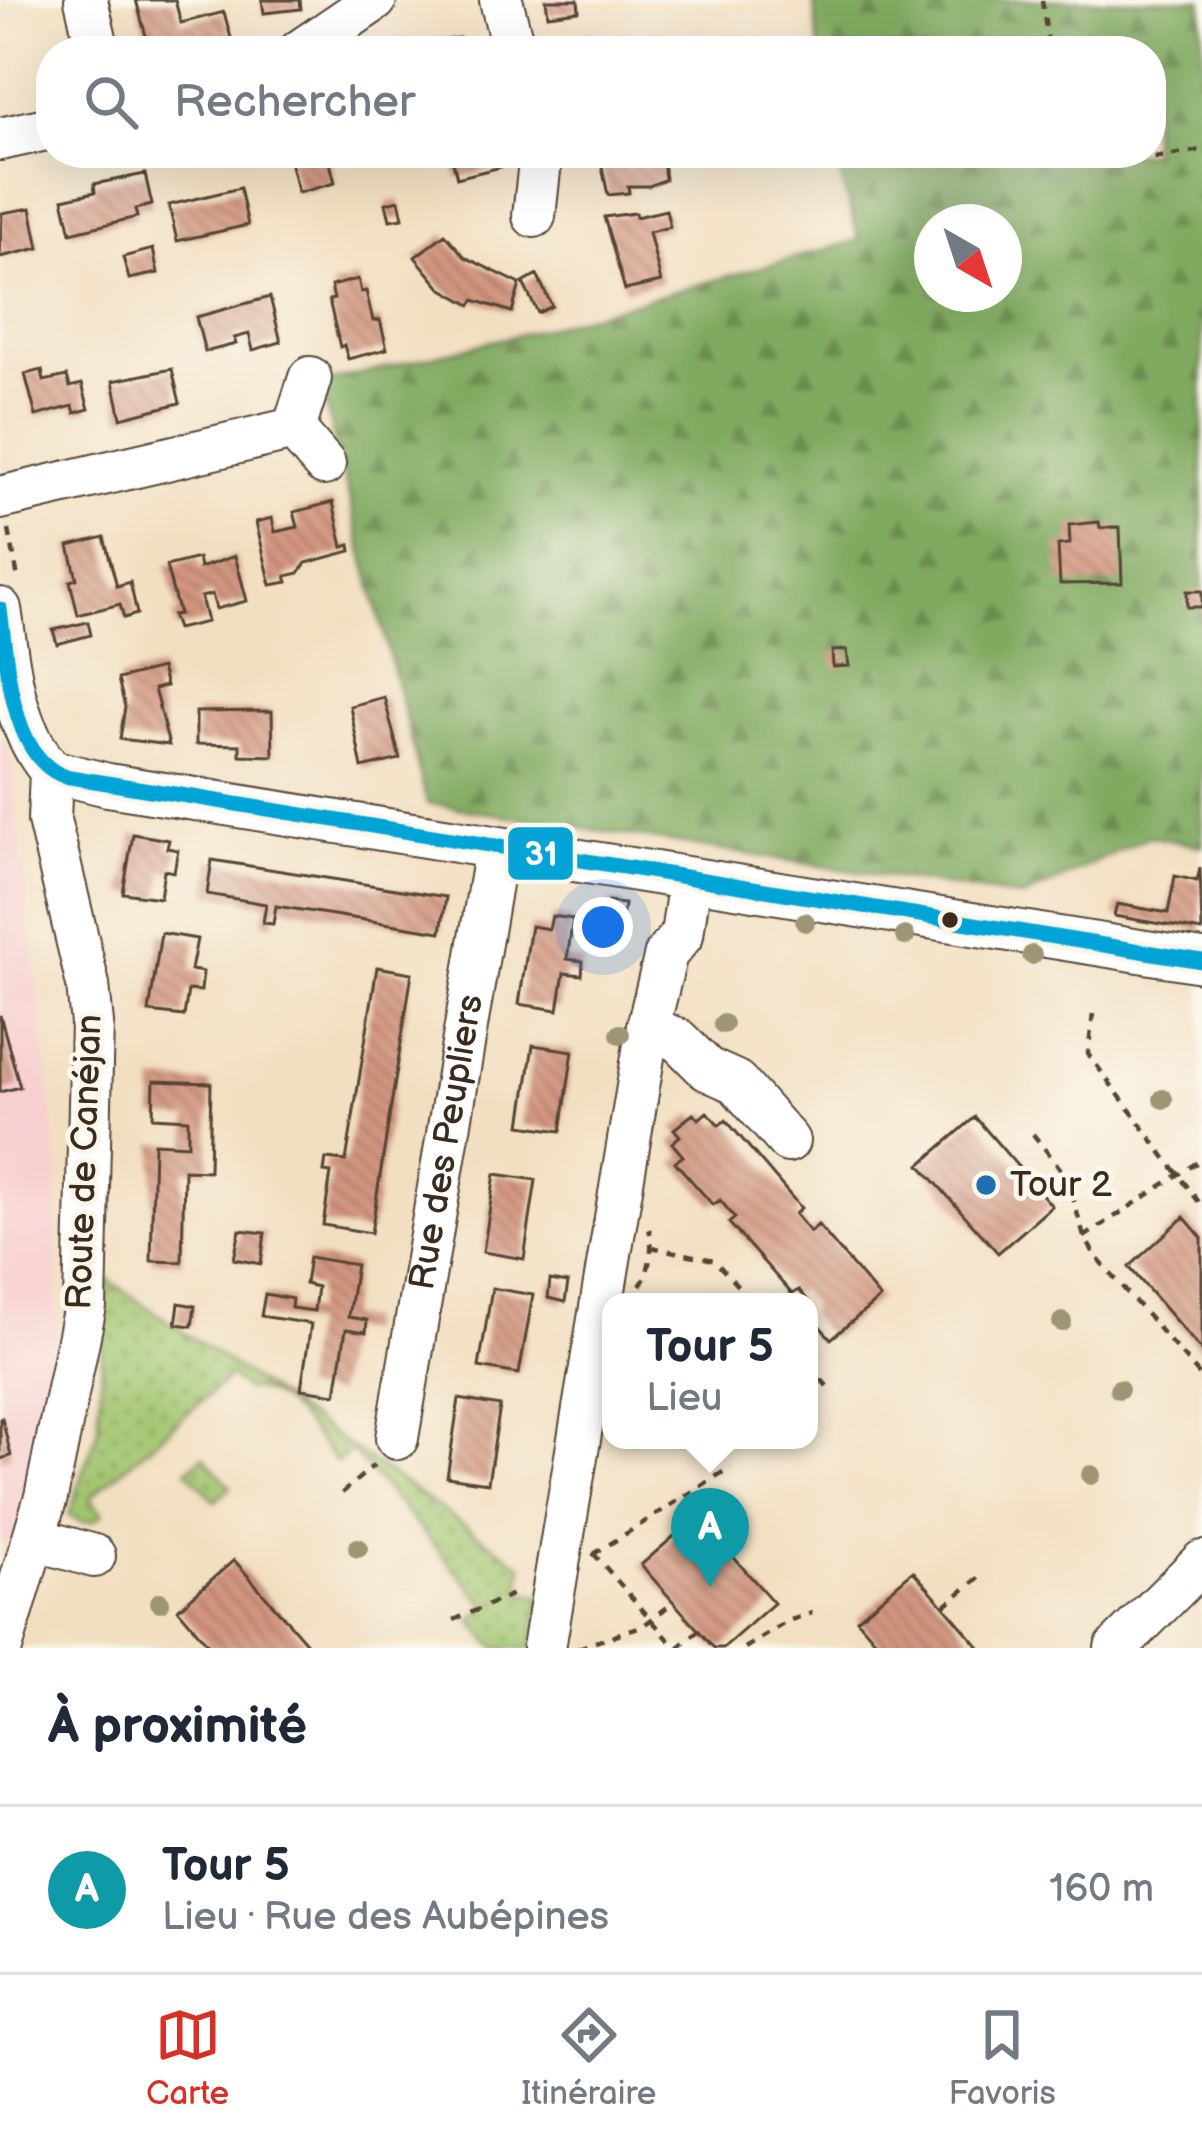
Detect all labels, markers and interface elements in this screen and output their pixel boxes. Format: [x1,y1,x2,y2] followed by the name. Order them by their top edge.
[36,36,1166,168] search box
[78,69,144,135] icon: search
[174,75,415,130] text: Rechercher
[914,204,1022,312] north arrow
[506,825,575,882] line badge: 31
[524,835,558,875] text: 31
[573,897,633,957] your location
[939,909,961,931] unlabelled marker
[401,991,493,1293] street label: Rue des Peupliers
[58,1014,112,1310] street label: Route de Canéjan
[1010,1164,1112,1207] place label: Tour 2
[973,1172,999,1198] marker: Tour 2
[602,1293,818,1449] popup
[646,1320,774,1375] text: Tour 5
[646,1375,723,1422] text: Lieu
[671,1488,749,1587] pin: A
[48,1696,307,1757] text: À proximité
[162,1839,290,1894] text: Tour 5
[75,1866,99,1913] text: A
[1049,1866,1154,1913] text: 160 m
[162,1894,609,1941] text: Lieu · Rue des Aubépines
[146,2002,229,2114] tab: Carte
[521,2002,656,2114] tab: Itinéraire
[948,2002,1056,2114] tab: Favoris

